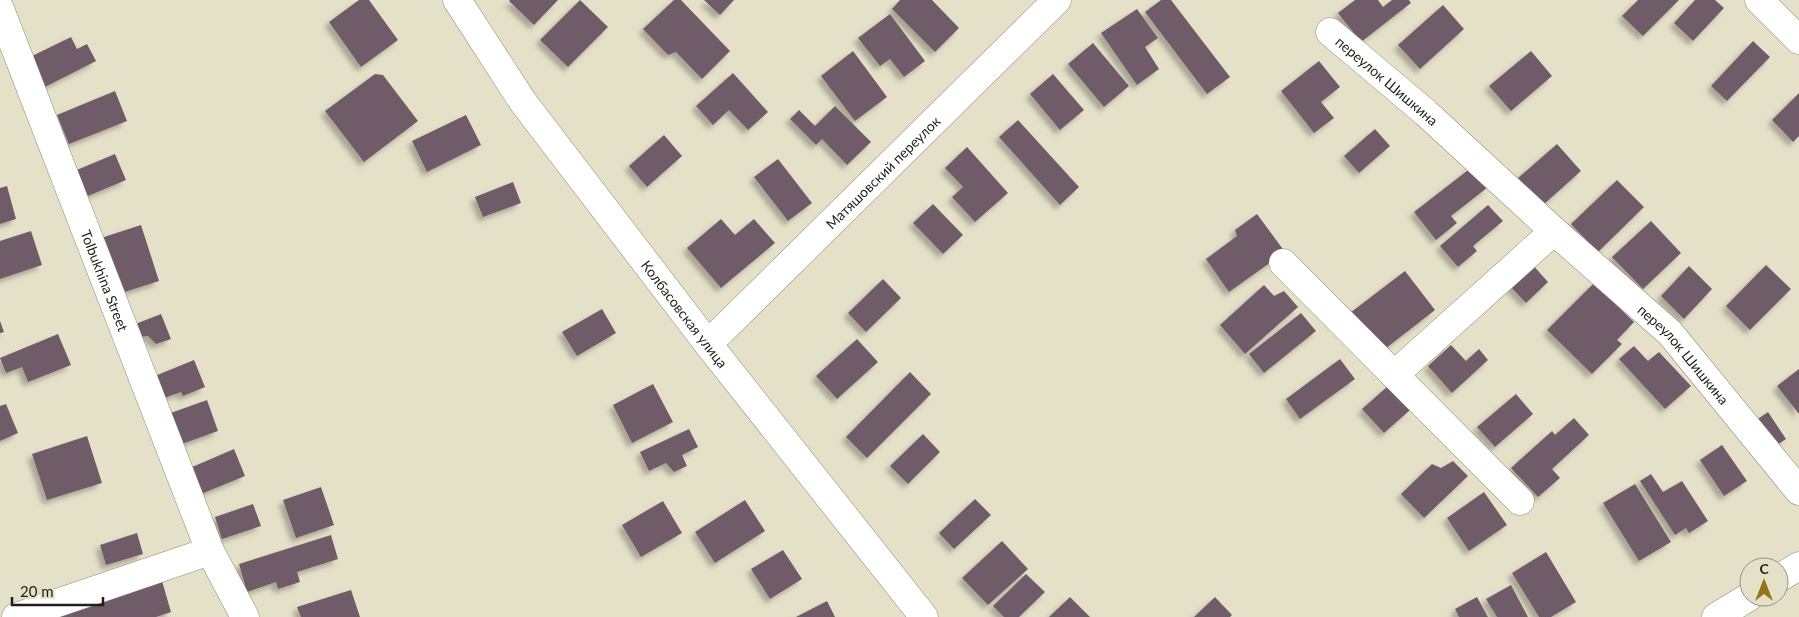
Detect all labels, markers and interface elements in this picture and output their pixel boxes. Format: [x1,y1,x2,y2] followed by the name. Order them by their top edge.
[1333,32,1442,129] street label: переулок Шишкина
[822,111,944,232] street label: Матяшовский переулок
[78,227,132,333] street label: Tolbukhina Street
[638,256,732,371] street label: Колбасовская улица
[1635,301,1733,407] street label: переулок Шишкина
[1739,557,1789,607] north arrow
[1759,560,1769,577] text: С
[12,574,104,606] scale bar
[20,582,54,600] text: 20 m

